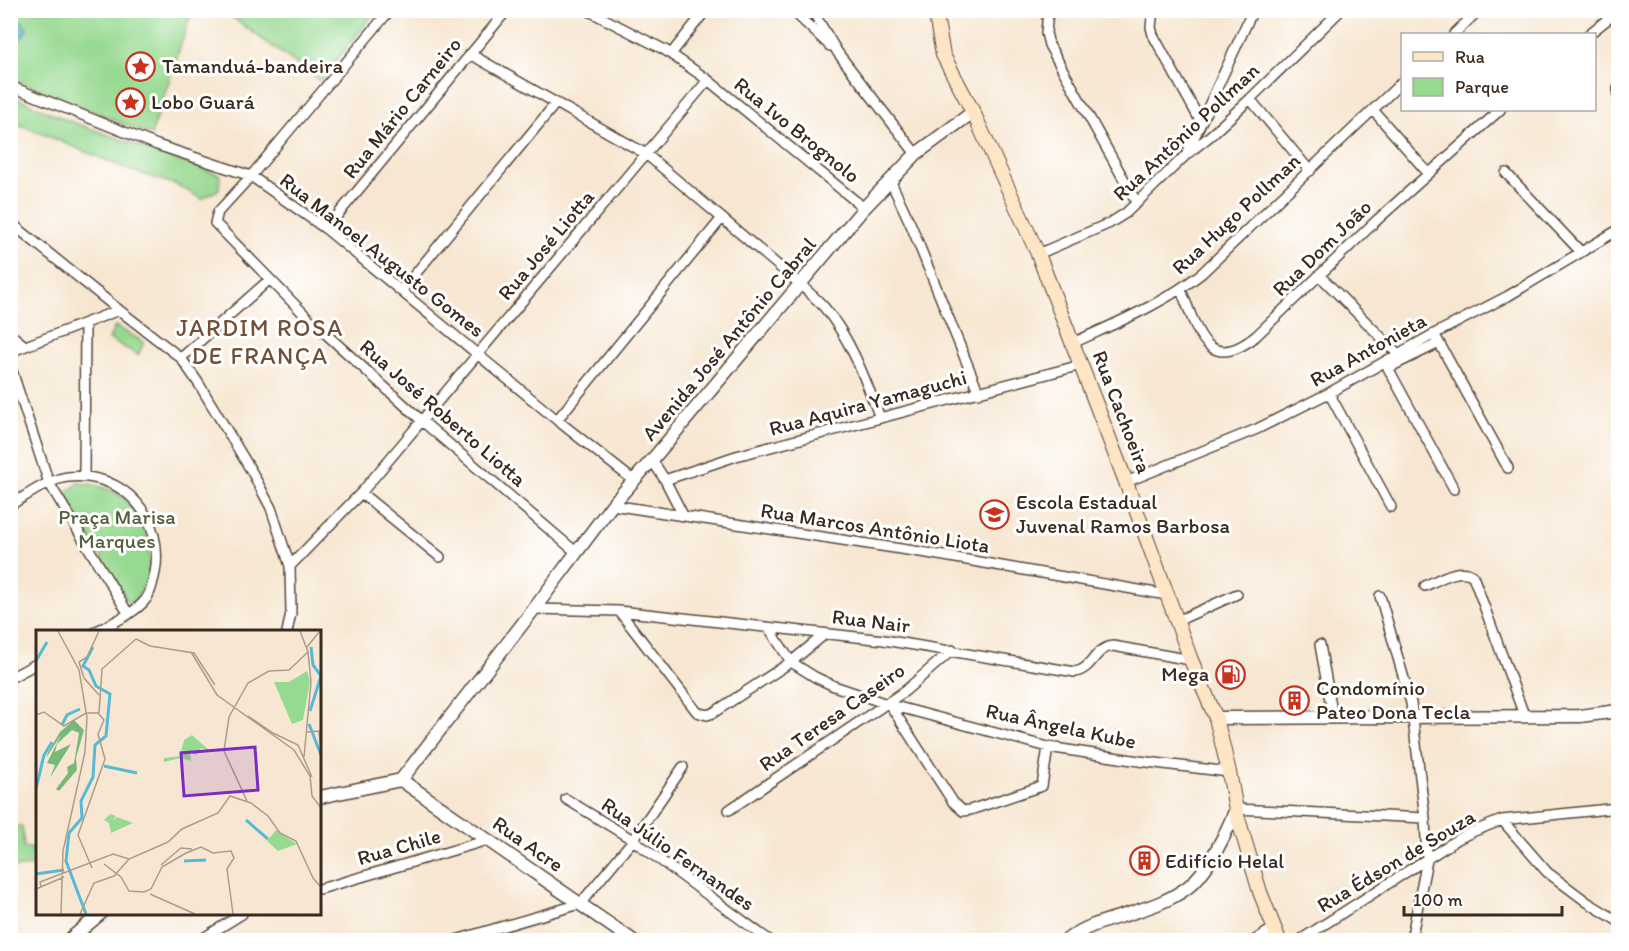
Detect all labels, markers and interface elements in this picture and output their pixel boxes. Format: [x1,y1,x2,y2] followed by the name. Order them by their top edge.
[337,32,466,183] street label: Rua Mário Carneiro
[1401,33,1596,111] legend
[1455,46,1485,68] text: Rua
[125,50,157,82] place icon: Tamanduá-bandeira
[162,53,343,78] place label: Tamanduá-bandeira
[1107,57,1264,206] street label: Rua Antônio Pollman
[729,71,865,188] street label: Rua Ivo Brognolo
[1455,76,1509,98] text: Parque
[114,86,146,118] place icon: Lobo Guará
[151,89,255,114] place label: Lobo Guará
[1166,148,1305,280] street label: Rua Hugo Pollman
[275,167,490,342] street label: Rua Manoel Augusto Gomes
[492,184,599,305] street label: Rua José Liotta
[1267,194,1377,301] street label: Rua Dom João
[636,232,821,445] street label: Avenida José Antônio Cabral
[1305,307,1430,392] street label: Rua Antonieta
[176,313,344,370] district label: JARDIM ROSA DE FRANÇA
[355,333,532,492] street label: Rua José Roberto Liotta
[1088,347,1157,477] street label: Rua Cachoeira
[766,364,969,441] street label: Rua Aquira Yamaguchi
[1016,489,1230,538] place label: Escola Estadual Juvenal Ramos Barbosa
[759,497,991,558] street label: Rua Marcos Antônio Liota
[979,498,1011,530] school or university icon: Escola Estadual Juvenal Ramos Barbosa
[58,504,176,553] park label: Praça Marisa Marques
[831,603,912,638] street label: Rua Nair
[36,630,321,915] inset map
[754,657,909,776] street label: Rua Teresa Caseiro
[1214,658,1246,690] fuel station icon: Mega
[1161,661,1209,686] place label: Mega
[1316,675,1470,724] place label: Condomínio Pateo Dona Tecla
[1279,684,1311,716] building icon: Condomínio Pateo Dona Tecla
[984,697,1139,754] street label: Rua Ângela Kube
[597,791,760,916] street label: Rua Júlio Fernandes
[1312,803,1479,918] street label: Rua Édson de Souza
[488,810,569,877] street label: Rua Acre
[354,823,443,870] street label: Rua Chile
[1128,845,1160,877] building icon: Edifício Helal
[1165,848,1284,873] place label: Edifício Helal
[1404,879,1562,917] scale bar
[1413,889,1463,911] text: 100 m

